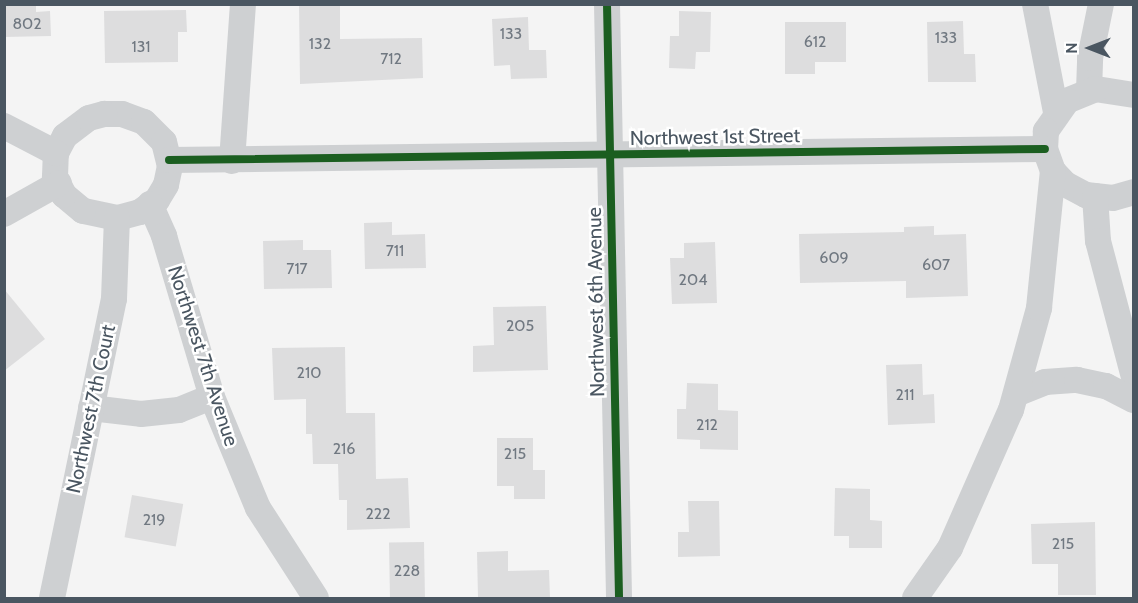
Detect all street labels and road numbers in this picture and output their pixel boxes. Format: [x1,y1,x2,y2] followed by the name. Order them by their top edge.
[630,124,800,150] street label: Northwest 1st Street
[582,207,610,397] street label: Northwest 6th Avenue
[162,263,244,449] street label: Northwest 7th Avenue
[61,323,121,495] street label: Northwest 7th Court

